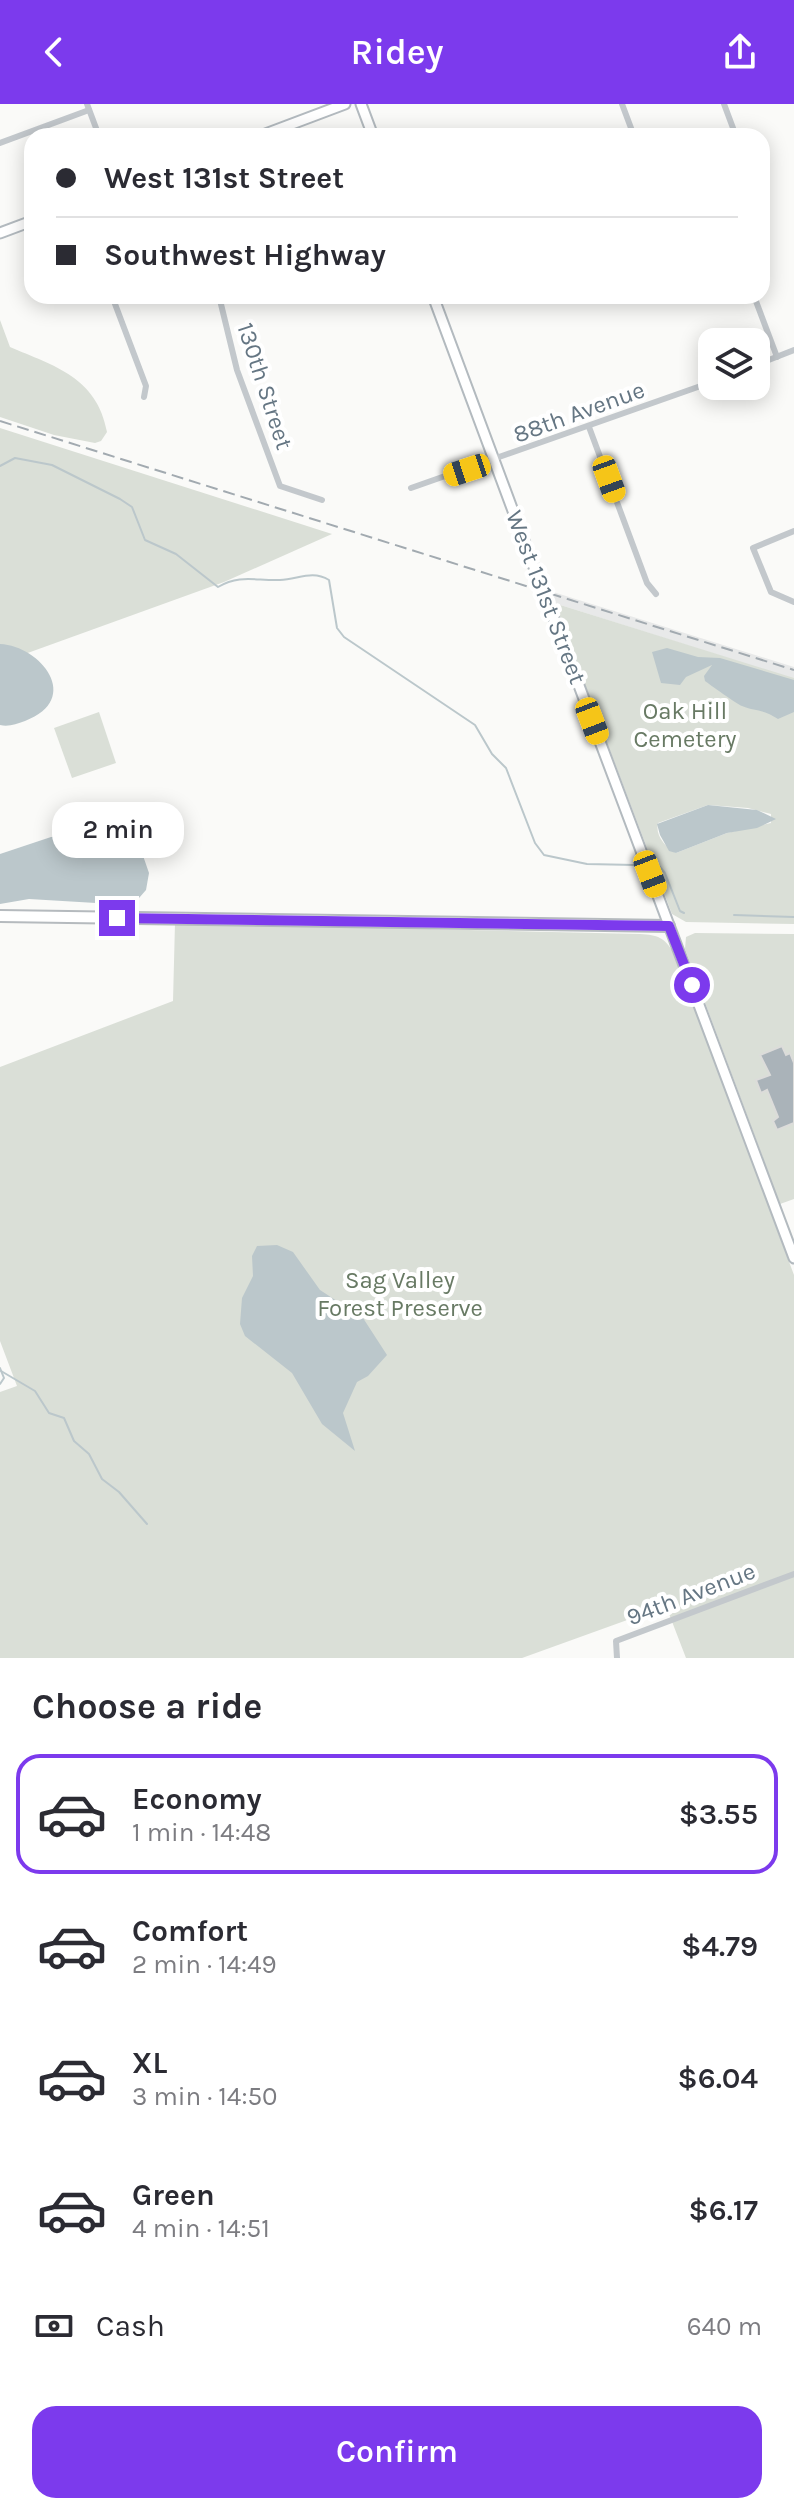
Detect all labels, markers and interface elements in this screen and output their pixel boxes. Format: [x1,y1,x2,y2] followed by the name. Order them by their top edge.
[32,30,76,74] icon: back
[718,30,762,74] icon: share
[351,31,443,73] text: Ridey
[104,160,344,196] text: West 131st Street
[104,237,386,273] text: Southwest Highway
[231,319,299,453] street label: 130th Street
[698,328,770,400] map controls
[698,328,770,400] button: layers
[510,375,648,449] street label: 88th Avenue
[440,451,494,489] car
[590,452,628,506] car
[500,506,592,688] street label: West 131st Street
[572,694,612,748] car
[633,697,737,753] park label: Oak Hill Cemetery
[51,802,183,858] callout: 2 min
[83,814,153,845] text: 2 min
[630,847,670,901] car
[99,900,135,936] route end
[674,967,710,1003] route start
[317,1266,483,1322] park label: Sag Valley Forest Preserve
[623,1557,759,1631] street label: 94th Avenue
[32,1685,262,1727] text: Choose a ride
[36,1778,108,1850] icon: car
[132,1781,262,1817] text: Economy
[679,1796,758,1832] text: $3.55
[132,1817,271,1848] text: 1 min · 14:48
[36,1910,108,1982] icon: car
[132,1913,248,1949] text: Comfort
[681,1928,758,1964] text: $4.79
[132,1949,277,1980] text: 2 min · 14:49
[36,2042,108,2114] icon: car
[132,2045,167,2081] text: XL
[678,2060,758,2096] text: $6.04
[132,2081,278,2112] text: 3 min · 14:50
[36,2174,108,2246] icon: car
[132,2177,215,2213] text: Green
[689,2192,758,2228] text: $6.17
[132,2213,270,2244] text: 4 min · 14:51
[32,2304,76,2348] icon: cash
[96,2308,165,2344] text: Cash
[687,2311,762,2342] text: 640 m
[32,2406,762,2498] button: Confirm

